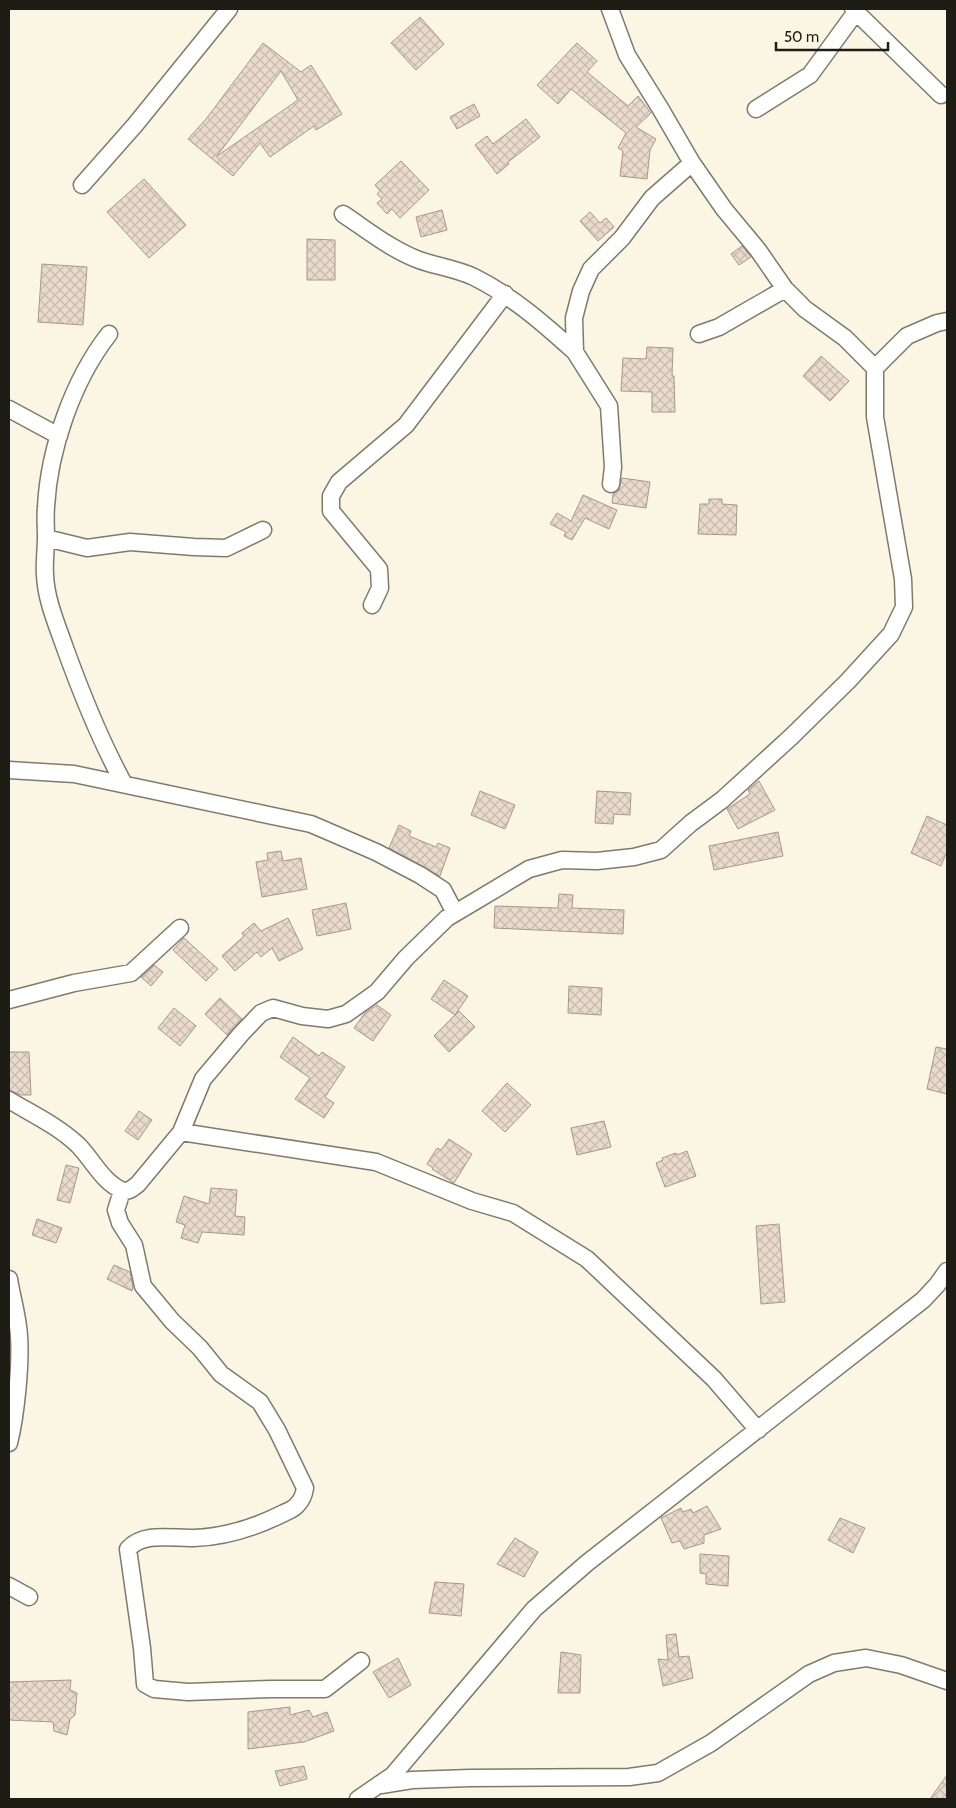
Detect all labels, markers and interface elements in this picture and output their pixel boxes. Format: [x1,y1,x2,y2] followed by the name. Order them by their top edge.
[776,20,888,52] scale bar
[784,28,819,46] text: 50 m

